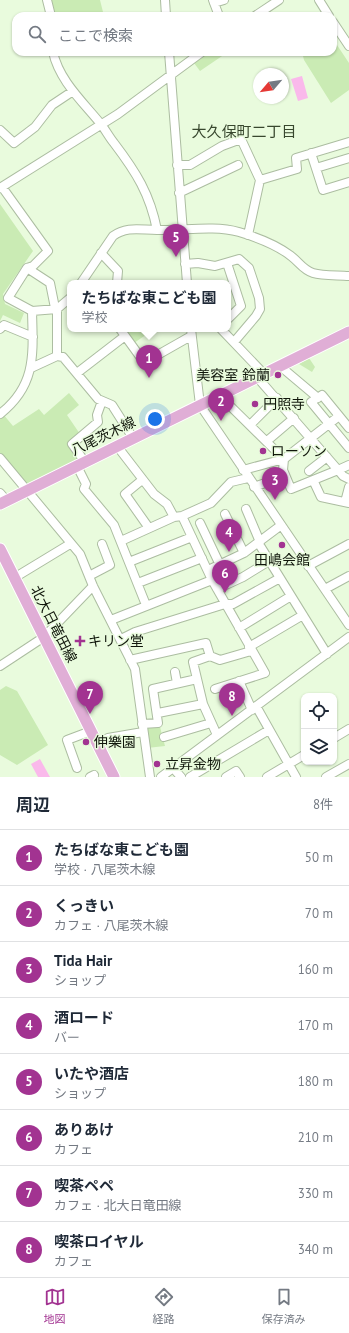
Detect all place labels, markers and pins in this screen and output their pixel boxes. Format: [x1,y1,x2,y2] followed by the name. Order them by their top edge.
[163,224,189,257] pin: 5
[136,345,162,378] pin: 1
[196,366,270,384] place label: 美容室 鈴蘭
[273,370,283,380] marker: 美容室 鈴蘭
[208,388,234,421] pin: 2
[263,395,305,413] place label: 円照寺
[250,399,260,409] marker: 円照寺
[271,442,327,460] place label: ローソン
[258,446,268,456] marker: ローソン
[262,467,288,500] pin: 3
[216,519,242,552] pin: 4
[277,540,287,550] marker: 田嶋会館
[254,551,310,569] place label: 田嶋会館
[212,560,238,593] pin: 6
[88,632,144,650] place label: キリン堂
[75,636,85,646] marker: キリン堂
[77,681,103,714] pin: 7
[219,683,245,716] pin: 8
[94,733,136,751] place label: 伸樂園
[81,737,91,747] marker: 伸樂園
[165,755,221,773] place label: 立昇金物
[152,759,162,769] marker: 立昇金物

